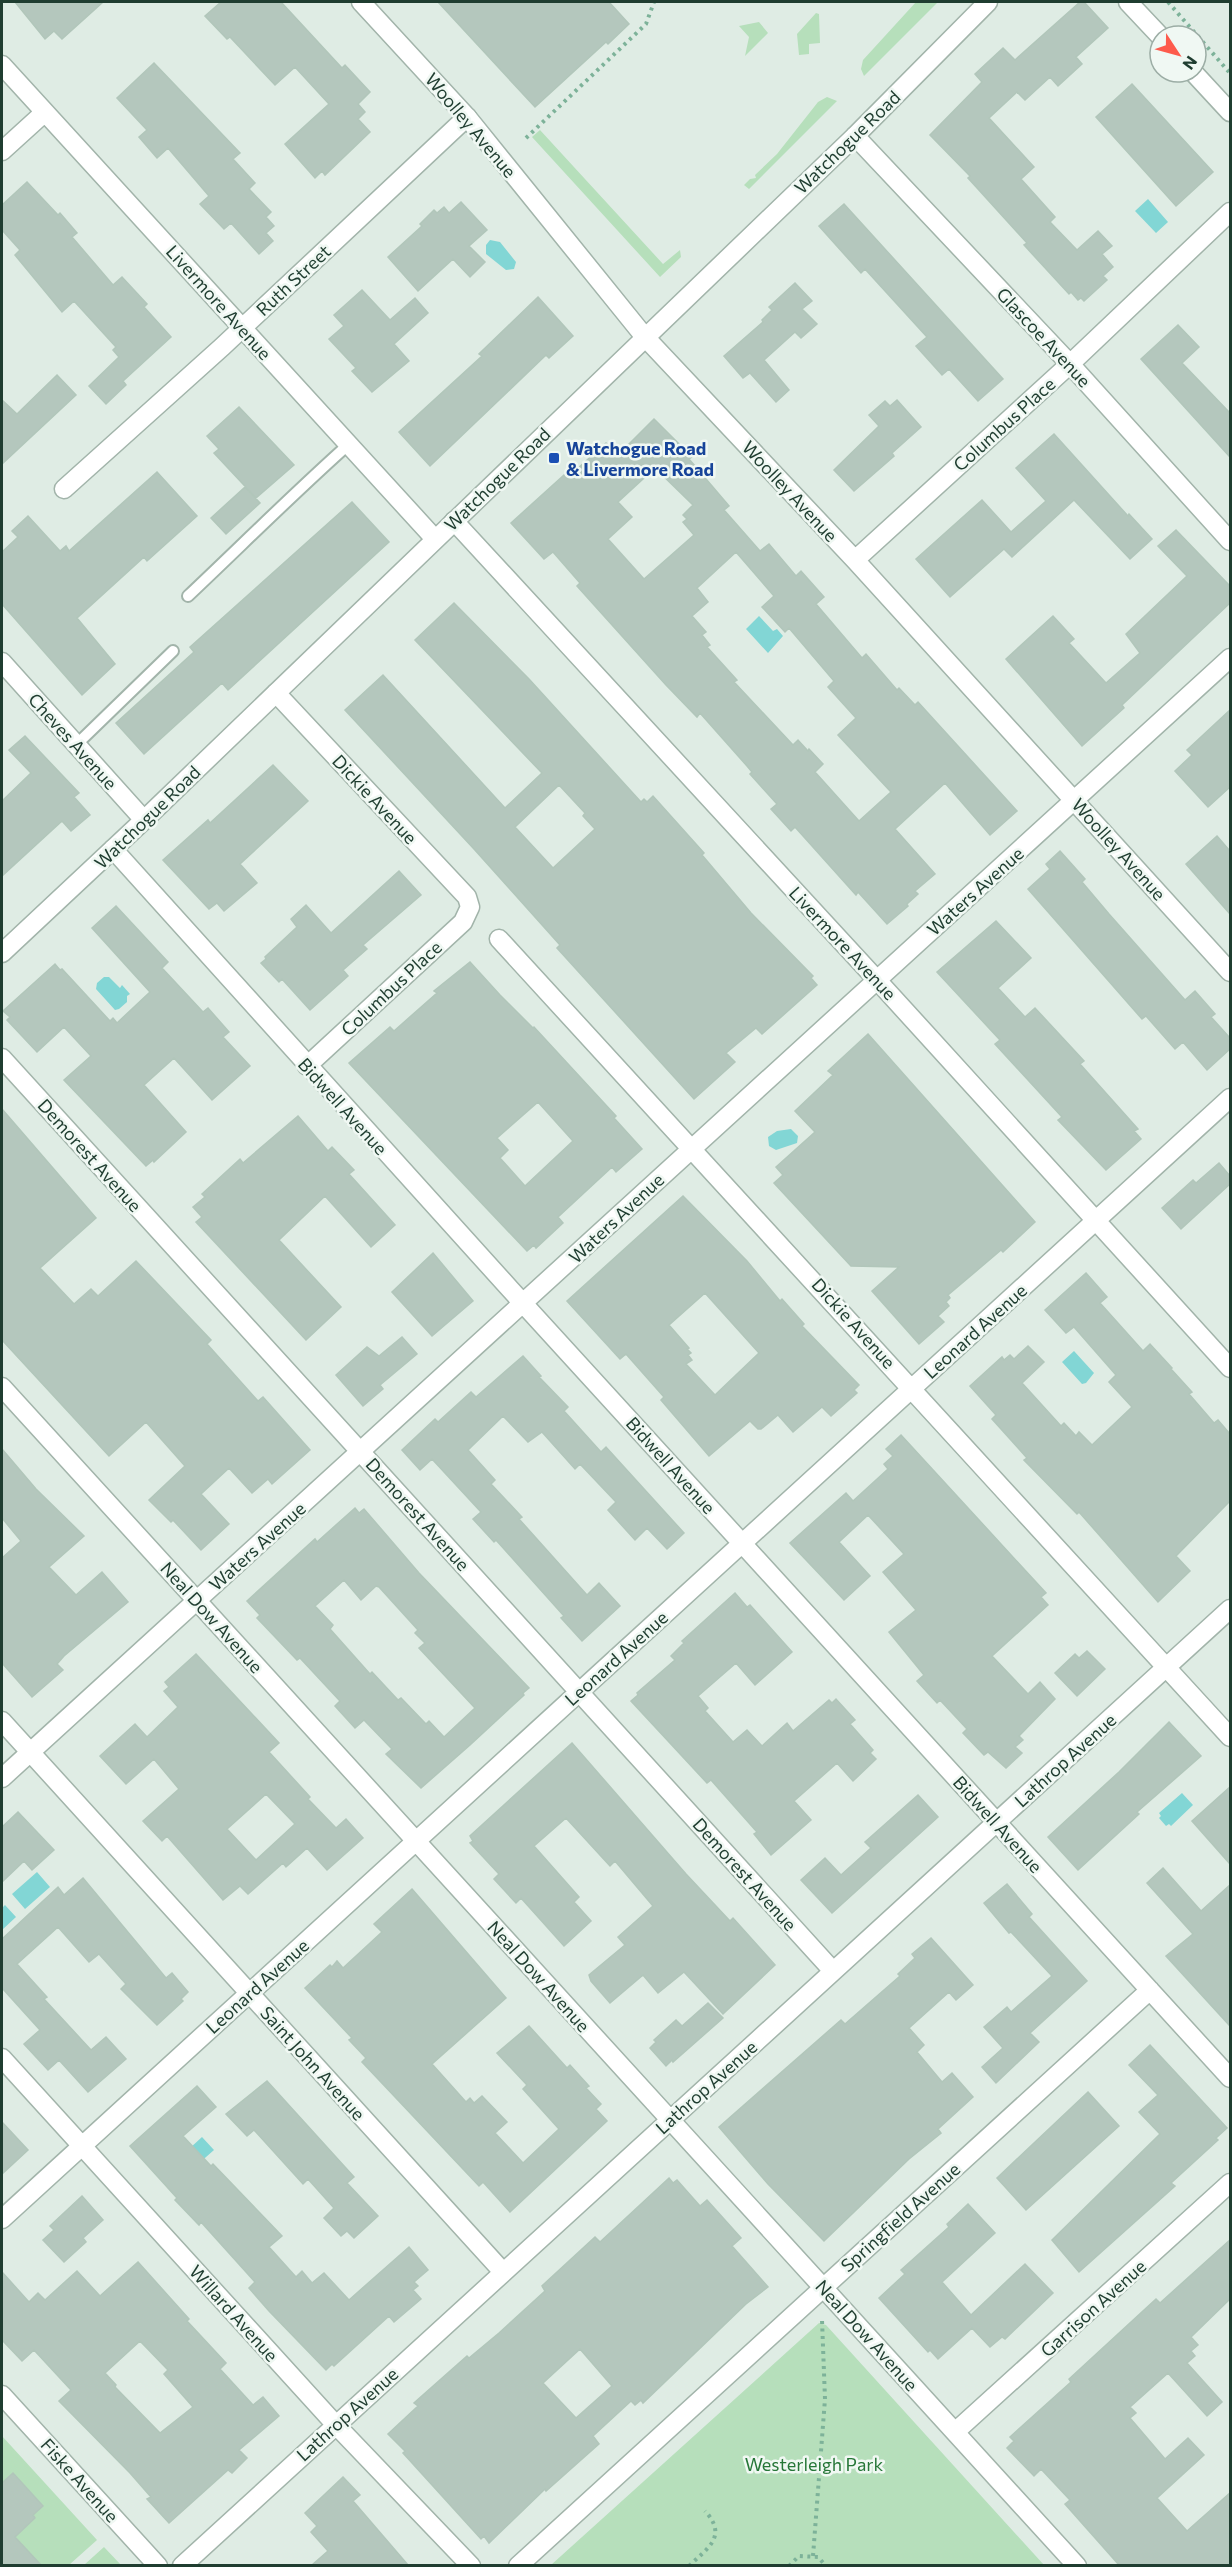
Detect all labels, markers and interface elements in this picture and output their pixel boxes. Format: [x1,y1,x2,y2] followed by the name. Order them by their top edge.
[1148,24,1208,84] north arrow
[1179,53,1202,74] text: N
[421,68,521,182] street label: Woolley Avenue
[789,86,905,198] street label: Watchogue Road
[162,240,276,364] street label: Livermore Avenue
[251,240,335,320] street label: Ruth Street
[992,283,1096,391] street label: Glascoe Avenue
[949,373,1059,475] street label: Columbus Place
[439,423,555,535] street label: Watchogue Road
[738,436,842,546] street label: Woolley Avenue
[566,437,714,480] place label: Watchogue Road & Livermore Road
[547,451,561,465] marker: Watchogue Road & Livermore Road
[24,688,122,794] street label: Cheves Avenue
[328,750,422,848] street label: Dickie Avenue
[89,761,205,873] street label: Watchogue Road
[1067,793,1171,905] street label: Woolley Avenue
[922,842,1028,940] street label: Waters Avenue
[785,882,901,1004] street label: Livermore Avenue
[336,936,446,1040] street label: Columbus Place
[294,1053,392,1159] street label: Bidwell Avenue
[33,1094,147,1216] street label: Demorest Avenue
[564,1168,668,1268] street label: Waters Avenue
[808,1273,900,1373] street label: Dickie Avenue
[919,1279,1031,1383] street label: Leonard Avenue
[622,1412,720,1518] street label: Bidwell Avenue
[361,1453,475,1575] street label: Demorest Avenue
[204,1497,310,1595] street label: Waters Avenue
[156,1557,268,1677] street label: Neal Dow Avenue
[560,1606,672,1710] street label: Leonard Avenue
[1010,1709,1120,1811] street label: Lathrop Avenue
[949,1771,1047,1877] street label: Bidwell Avenue
[688,1813,802,1935] street label: Demorest Avenue
[483,1916,595,2036] street label: Neal Dow Avenue
[201,1934,313,2038] street label: Leonard Avenue
[256,2001,370,2125] street label: Saint John Avenue
[651,2036,761,2138] street label: Lathrop Avenue
[836,2158,964,2276] street label: Springfield Avenue
[1036,2255,1150,2361] street label: Garrison Avenue
[185,2260,283,2366] street label: Willard Avenue
[811,2275,923,2395] street label: Neal Dow Avenue
[292,2363,402,2465] street label: Lathrop Avenue
[37,2433,123,2527] street label: Fiske Avenue
[745,2453,884,2475] park label: Westerleigh Park

